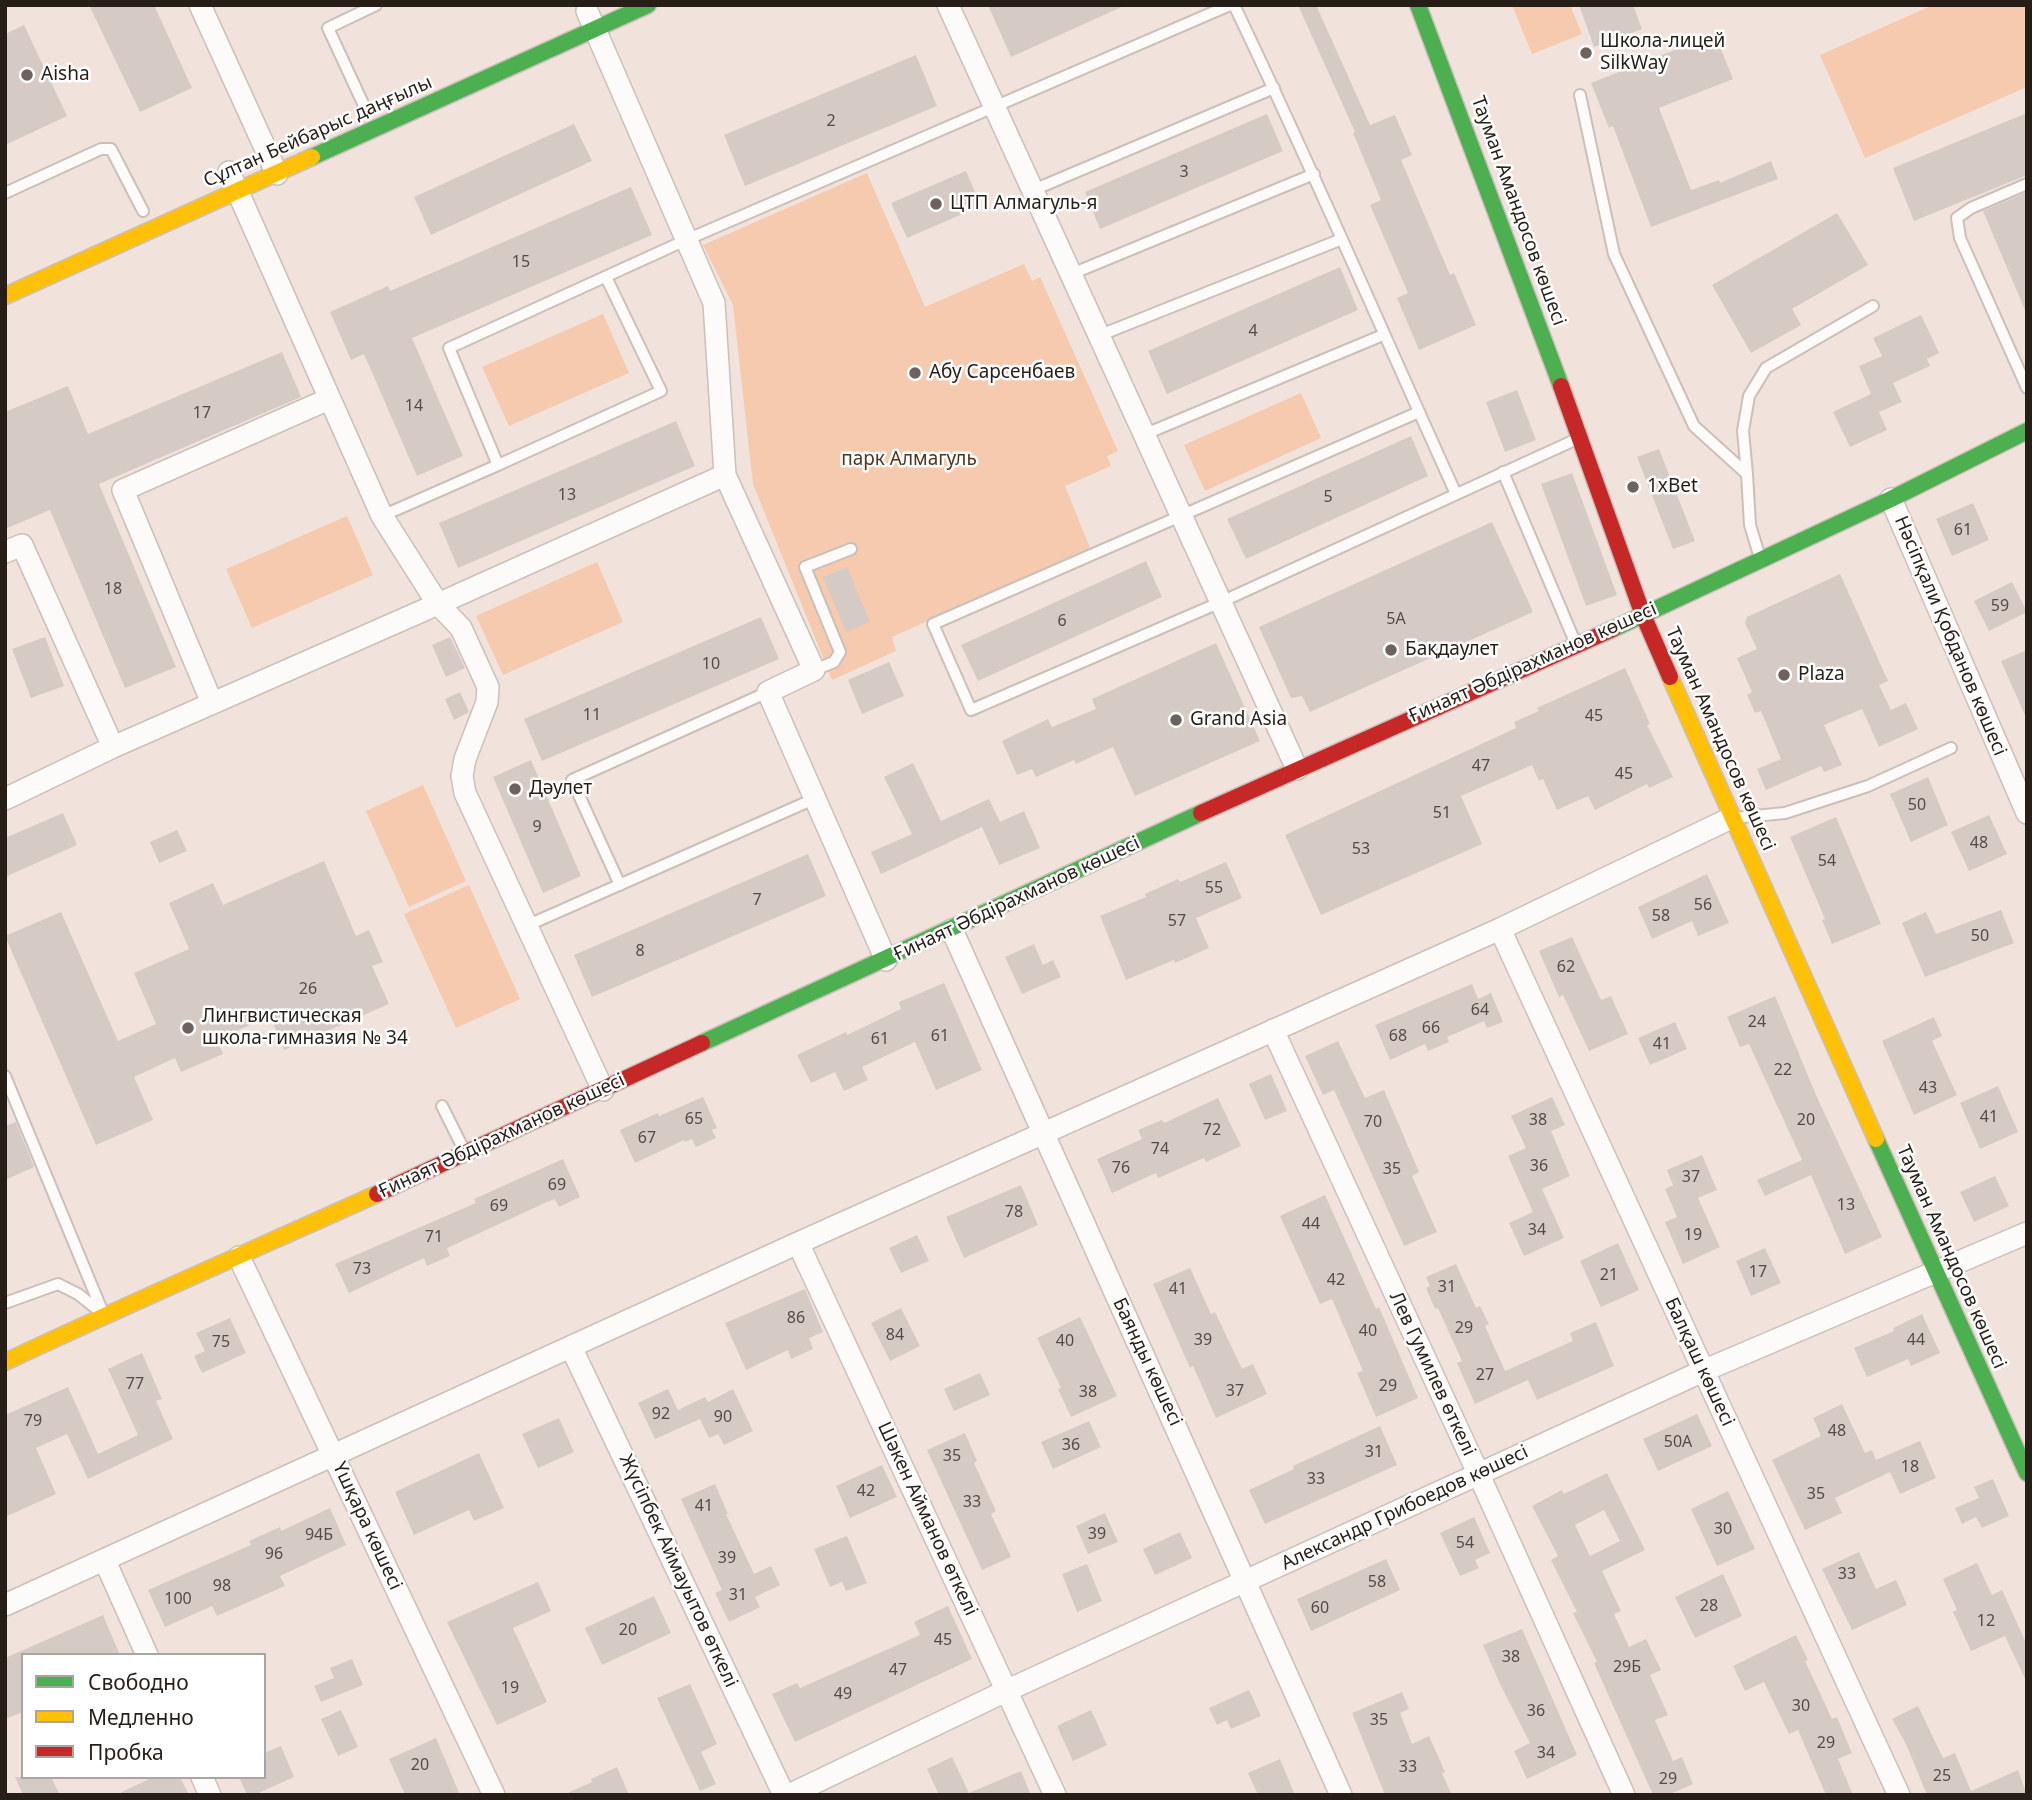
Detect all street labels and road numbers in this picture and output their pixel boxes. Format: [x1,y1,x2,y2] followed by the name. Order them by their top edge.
[200,71,436,193] street label: Сұлтан Бейбарыс даңғылы
[1466,93,1570,329] street label: Тауман Амандосов көшесі
[1889,513,2011,759] street label: Нәсіпқали Қобданов көшесі
[1406,598,1660,728] street label: Ғинаят Әбдірахманов көшесі
[1660,624,1780,854] street label: Тауман Амандосов көшесі
[890,832,1144,966] street label: Ғинаят Әбдірахманов көшесі
[375,1069,629,1203] street label: Ғинаят Әбдірахманов көшесі
[1891,1142,2011,1372] street label: Тауман Амандосов көшесі
[1384,1288,1480,1460] street label: Лев Гумилев өткелі
[1107,1294,1187,1430] street label: Баянды көшесі
[1659,1294,1739,1430] street label: Балқаш көшесі
[872,1418,982,1620] street label: Шәкен Айманов өткелі
[1278,1441,1532,1575] street label: Александр Грибоедов көшесі
[614,1451,742,1691] street label: Жүсіпбек Аймауытов өткелі
[327,1458,407,1594] street label: Үшқара көшесі

